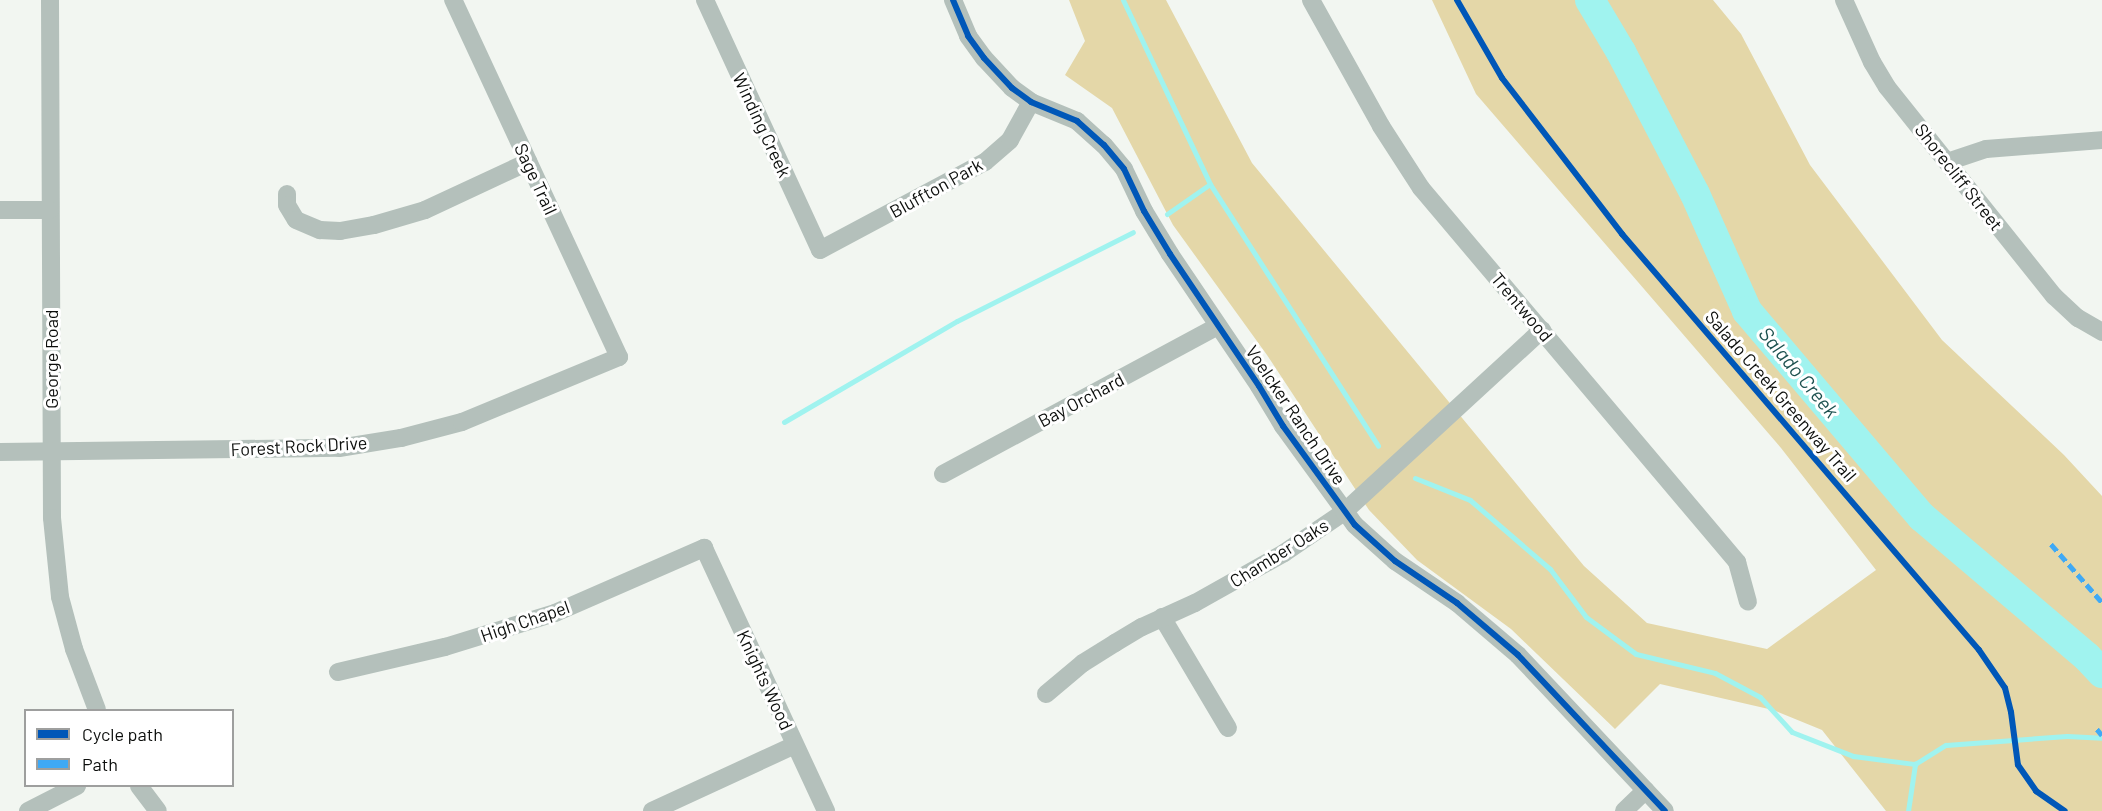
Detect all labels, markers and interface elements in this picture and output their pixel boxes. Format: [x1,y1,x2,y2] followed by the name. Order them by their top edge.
[728,69,796,181] street label: Winding Creek
[1911,119,2007,235] street label: Shorecliff Street
[510,140,562,218] street label: Sage Trail
[886,154,986,222] street label: Bluffton Park
[1487,268,1557,346] street label: Trentwood
[1701,306,1861,486] street label: Salado Creek Greenway Trail
[40,309,62,409] street label: George Road
[1754,322,1844,422] water label: Salado Creek
[1241,341,1351,489] street label: Voelcker Ranch Drive
[1034,368,1128,432] street label: Bay Orchard
[230,432,368,460] street label: Forest Rock Drive
[1226,514,1332,592] street label: Chamber Oaks
[478,596,572,646] street label: High Chapel
[732,627,798,733] street label: Knights Wood
[24,709,234,787] legend
[82,723,163,745] text: Cycle path
[82,753,118,775] text: Path

